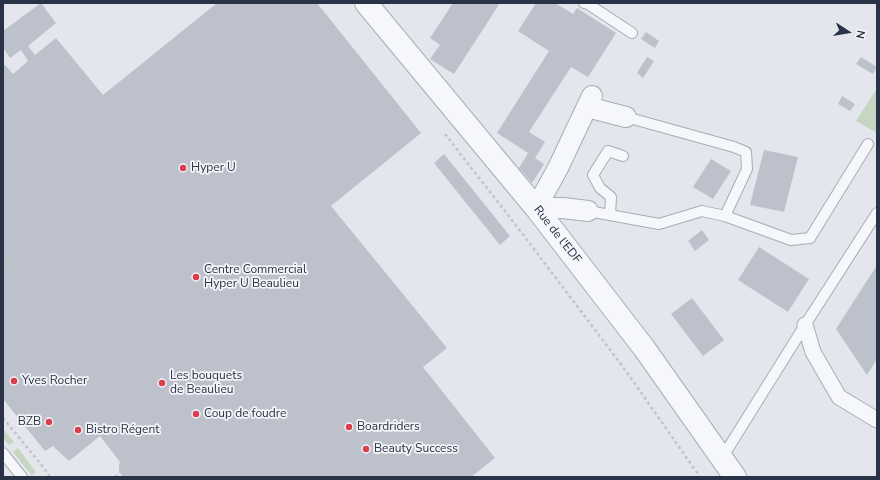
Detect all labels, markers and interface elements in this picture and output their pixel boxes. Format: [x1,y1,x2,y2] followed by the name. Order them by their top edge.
[828,12,868,52] north arrow
[852,29,868,40] text: N
[191,161,236,175] place label: Hyper U
[178,163,188,173] marker: Hyper U
[530,203,584,267] street label: Rue de l'EDF
[204,263,306,291] place label: Centre Commercial Hyper U Beaulieu
[191,272,201,282] marker: Centre Commercial Hyper U Beaulieu
[170,369,242,397] place label: Les bouquets de Beaulieu
[22,374,87,388] place label: Yves Rocher
[9,376,19,386] marker: Yves Rocher
[157,378,167,388] marker: Les bouquets de Beaulieu
[204,407,286,421] place label: Coup de foudre
[191,409,201,419] marker: Coup de foudre
[18,415,41,429] place label: BZB
[44,417,54,427] marker: BZB
[357,420,420,434] place label: Boardriders
[344,422,354,432] marker: Boardriders
[86,423,159,437] place label: Bistro Régent
[73,425,83,435] marker: Bistro Régent
[374,442,458,456] place label: Beauty Success
[361,444,371,454] marker: Beauty Success

